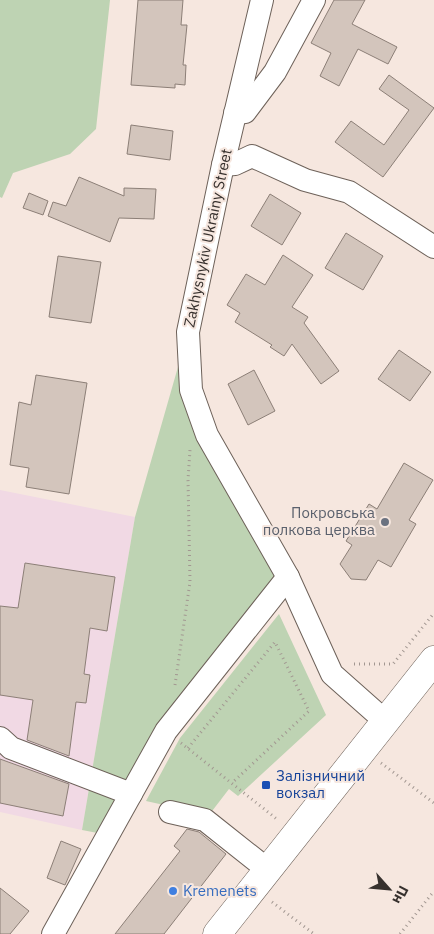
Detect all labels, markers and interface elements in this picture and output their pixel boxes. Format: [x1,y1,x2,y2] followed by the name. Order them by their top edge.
[179,147,236,329] street label: Zakhysnykiv Ukrainy Street
[263,503,375,539] place label: Покровська полкова церква
[379,516,391,528] marker: Покровська полкова церква
[276,766,365,802] place label: Залізничний вокзал
[260,779,272,791] marker: Залізничний вокзал
[364,864,414,914] north arrow
[183,881,257,900] place label: Kremenets
[388,883,413,907] text: Пн
[167,885,179,897] marker: Kremenets

